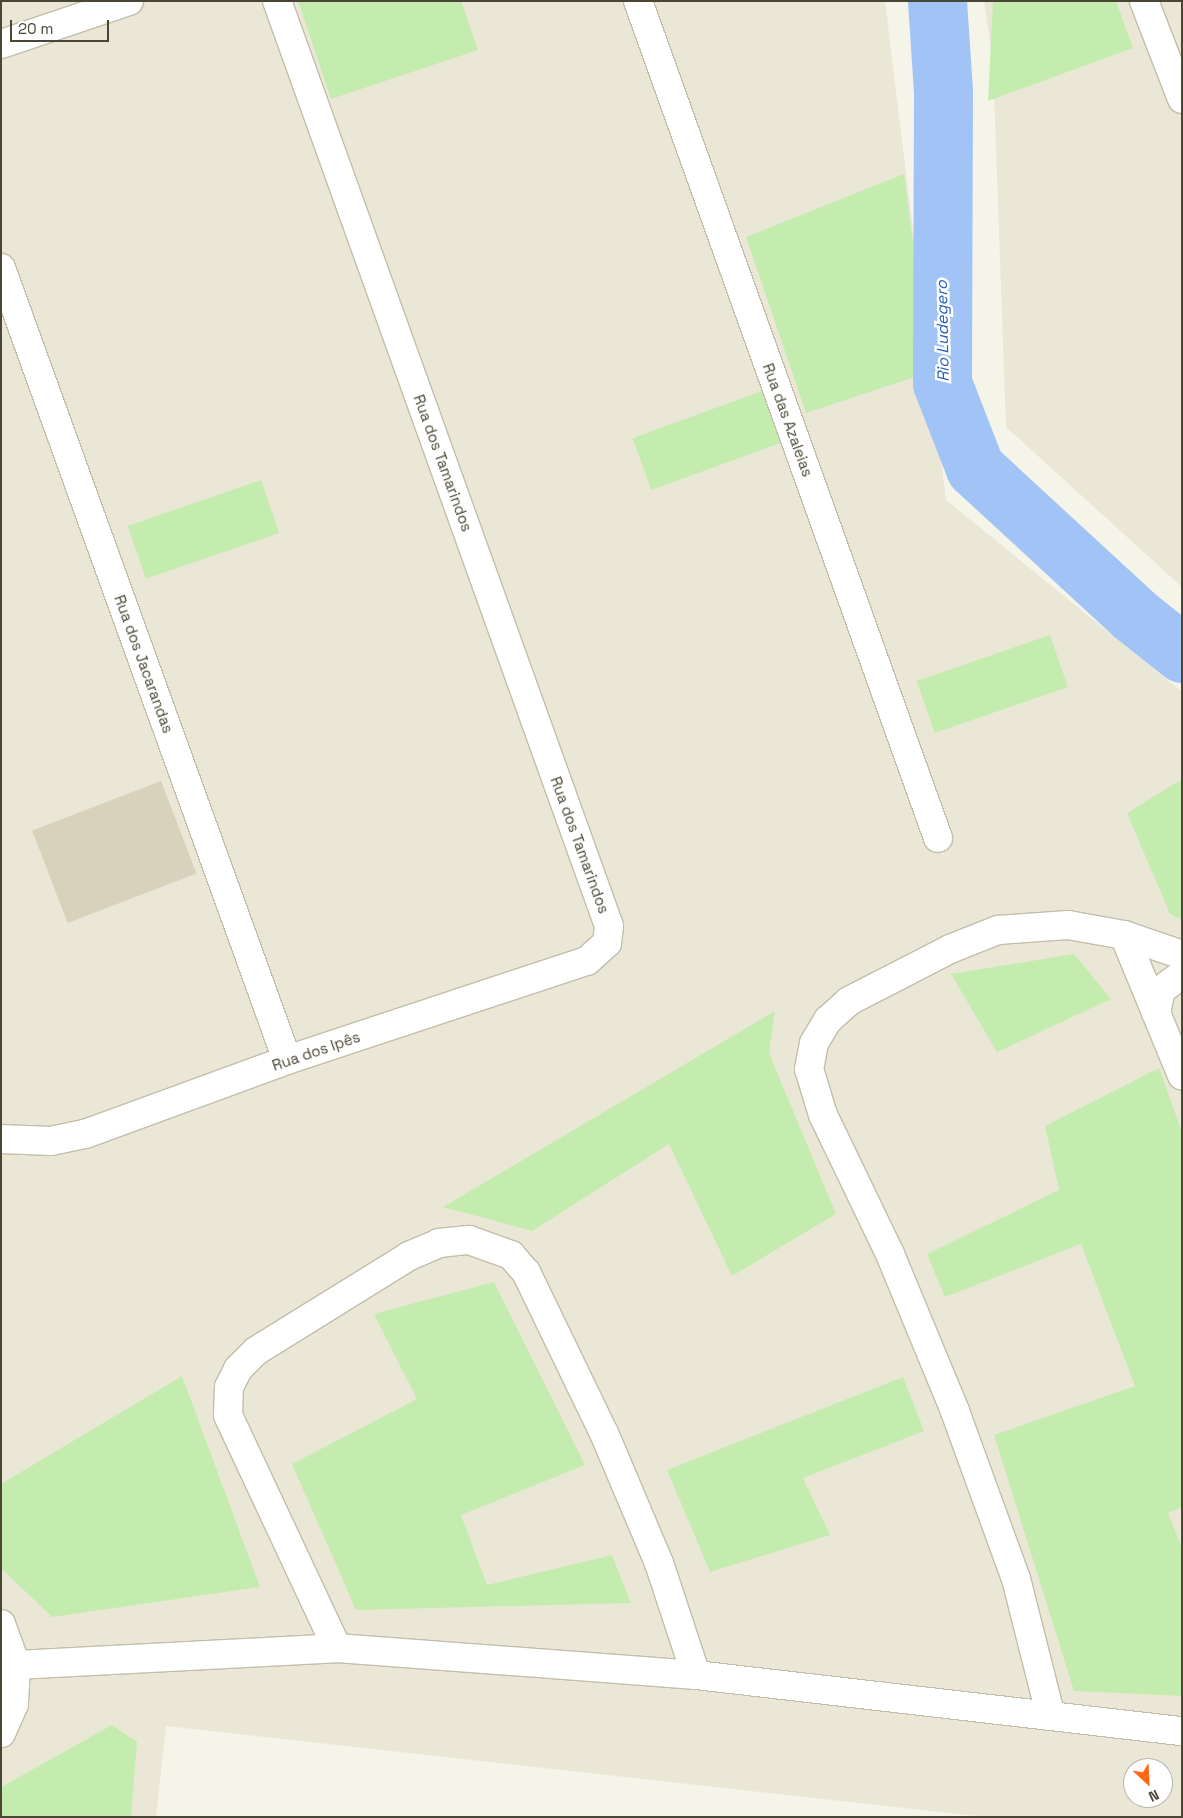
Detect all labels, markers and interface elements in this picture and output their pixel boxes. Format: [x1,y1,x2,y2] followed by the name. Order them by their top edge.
[12,10,111,42] scale bar
[18,19,53,38] text: 20 m
[933,280,953,382] water label: Rio Ludegero
[759,361,817,479] street label: Rua das Azaleias
[410,392,476,534] street label: Rua dos Tamarindos
[111,592,177,736] street label: Rua dos Jacarandas
[547,774,613,916] street label: Rua dos Tamarindos
[270,1028,362,1074] street label: Rua dos Ipês
[1123,1758,1173,1808] north arrow
[1146,1786,1162,1806] text: N

